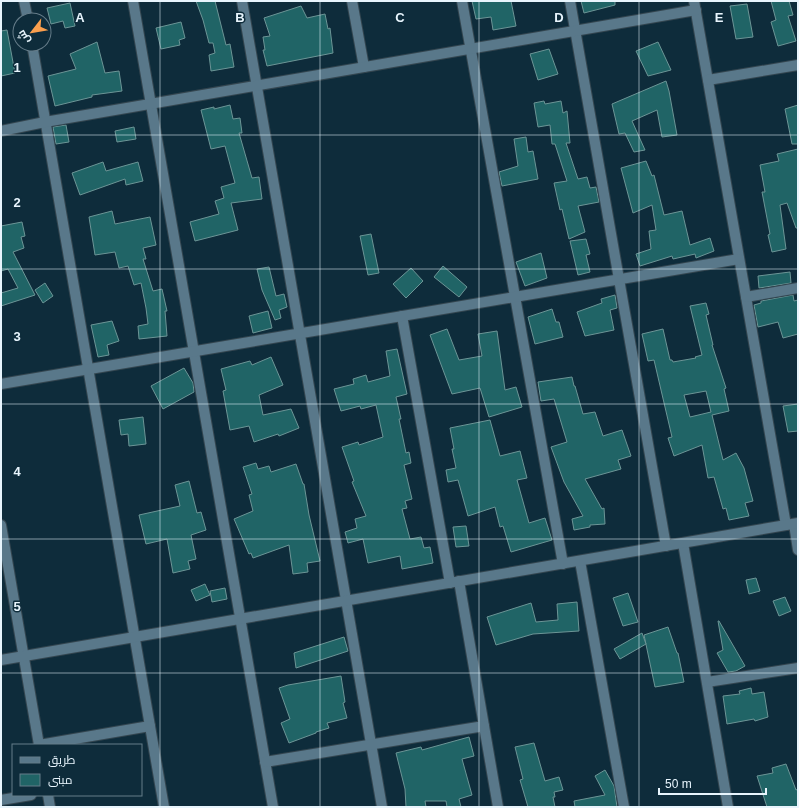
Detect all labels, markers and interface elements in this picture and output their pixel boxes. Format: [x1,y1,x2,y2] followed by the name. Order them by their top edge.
[75,10,85,25] text: A
[235,10,245,25] text: B
[395,10,405,25] text: C
[554,10,564,25] text: D
[715,10,724,25] text: E
[12,12,52,52] north arrow
[15,27,33,46] text: ش
[13,60,21,75] text: 1
[13,195,21,210] text: 2
[13,329,21,344] text: 3
[13,464,21,479] text: 4
[13,599,21,614] text: 5
[12,744,142,796] legend
[48,753,76,767] text: طريق
[659,770,766,796] scale bar
[48,773,73,787] text: مبنى
[665,777,692,791] text: 50 m

